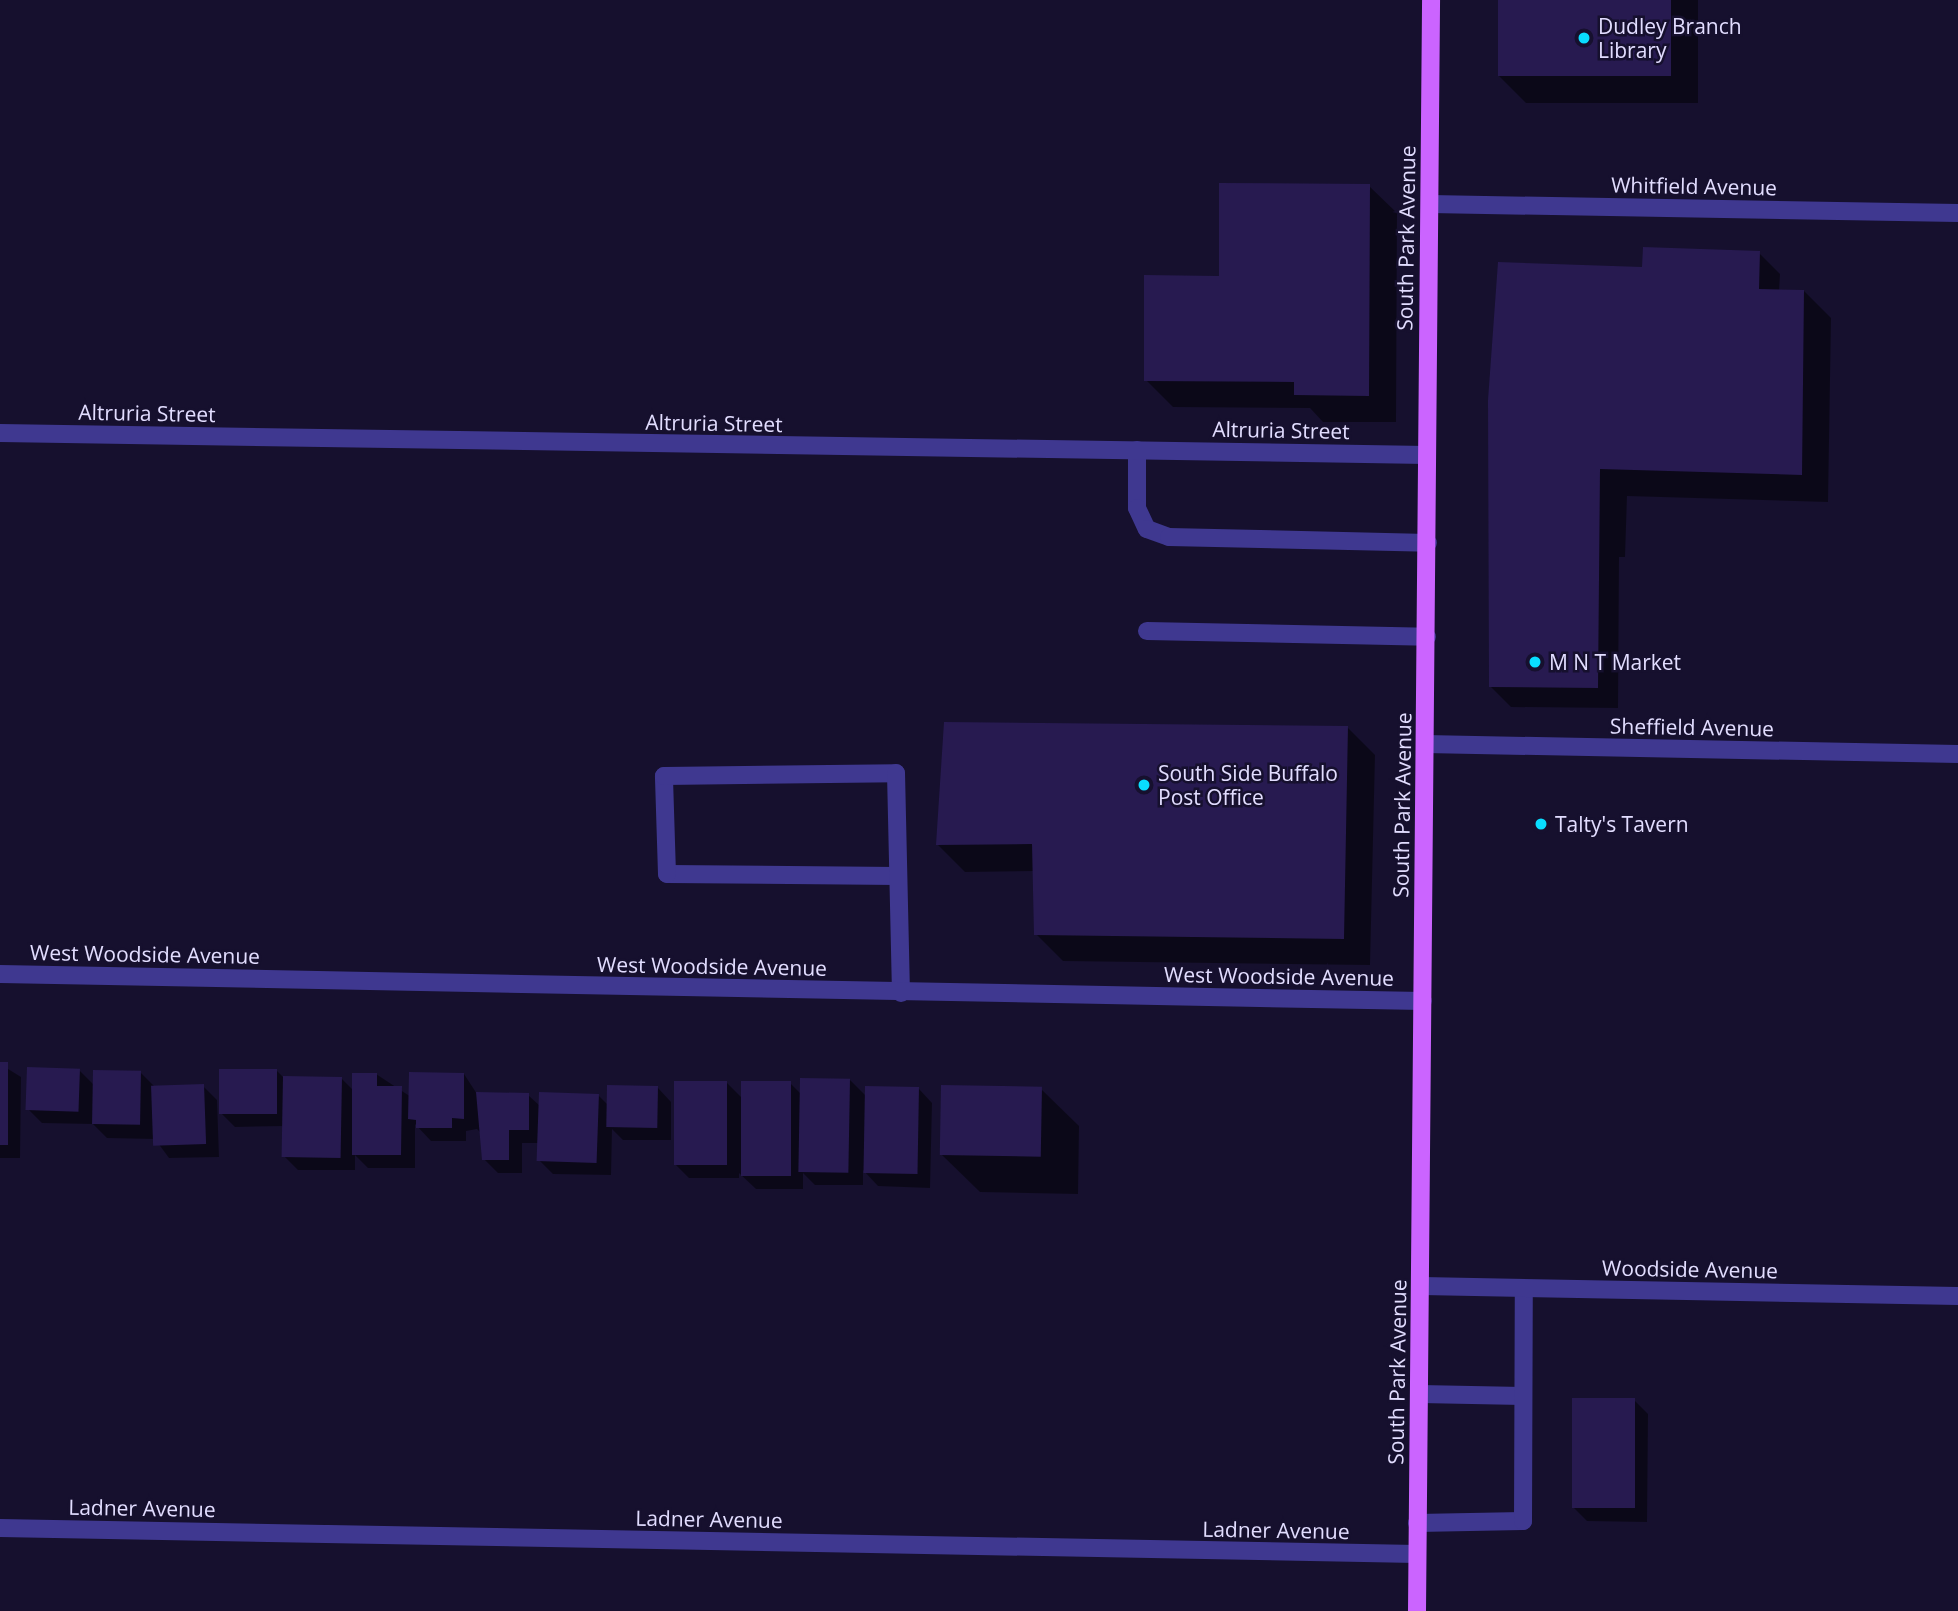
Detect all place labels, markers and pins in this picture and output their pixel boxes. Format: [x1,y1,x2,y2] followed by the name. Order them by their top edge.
[1598,13,1742,63] place label: Dudley Branch Library
[1576,30,1592,46] marker: Dudley Branch Library
[1549,649,1681,675] place label: M N T Market
[1527,654,1543,670] marker: M N T Market
[1158,760,1338,810] place label: South Side Buffalo Post Office
[1136,777,1152,793] marker: South Side Buffalo Post Office
[1555,811,1689,837] place label: Talty's Tavern
[1533,816,1549,832] marker: Talty's Tavern

